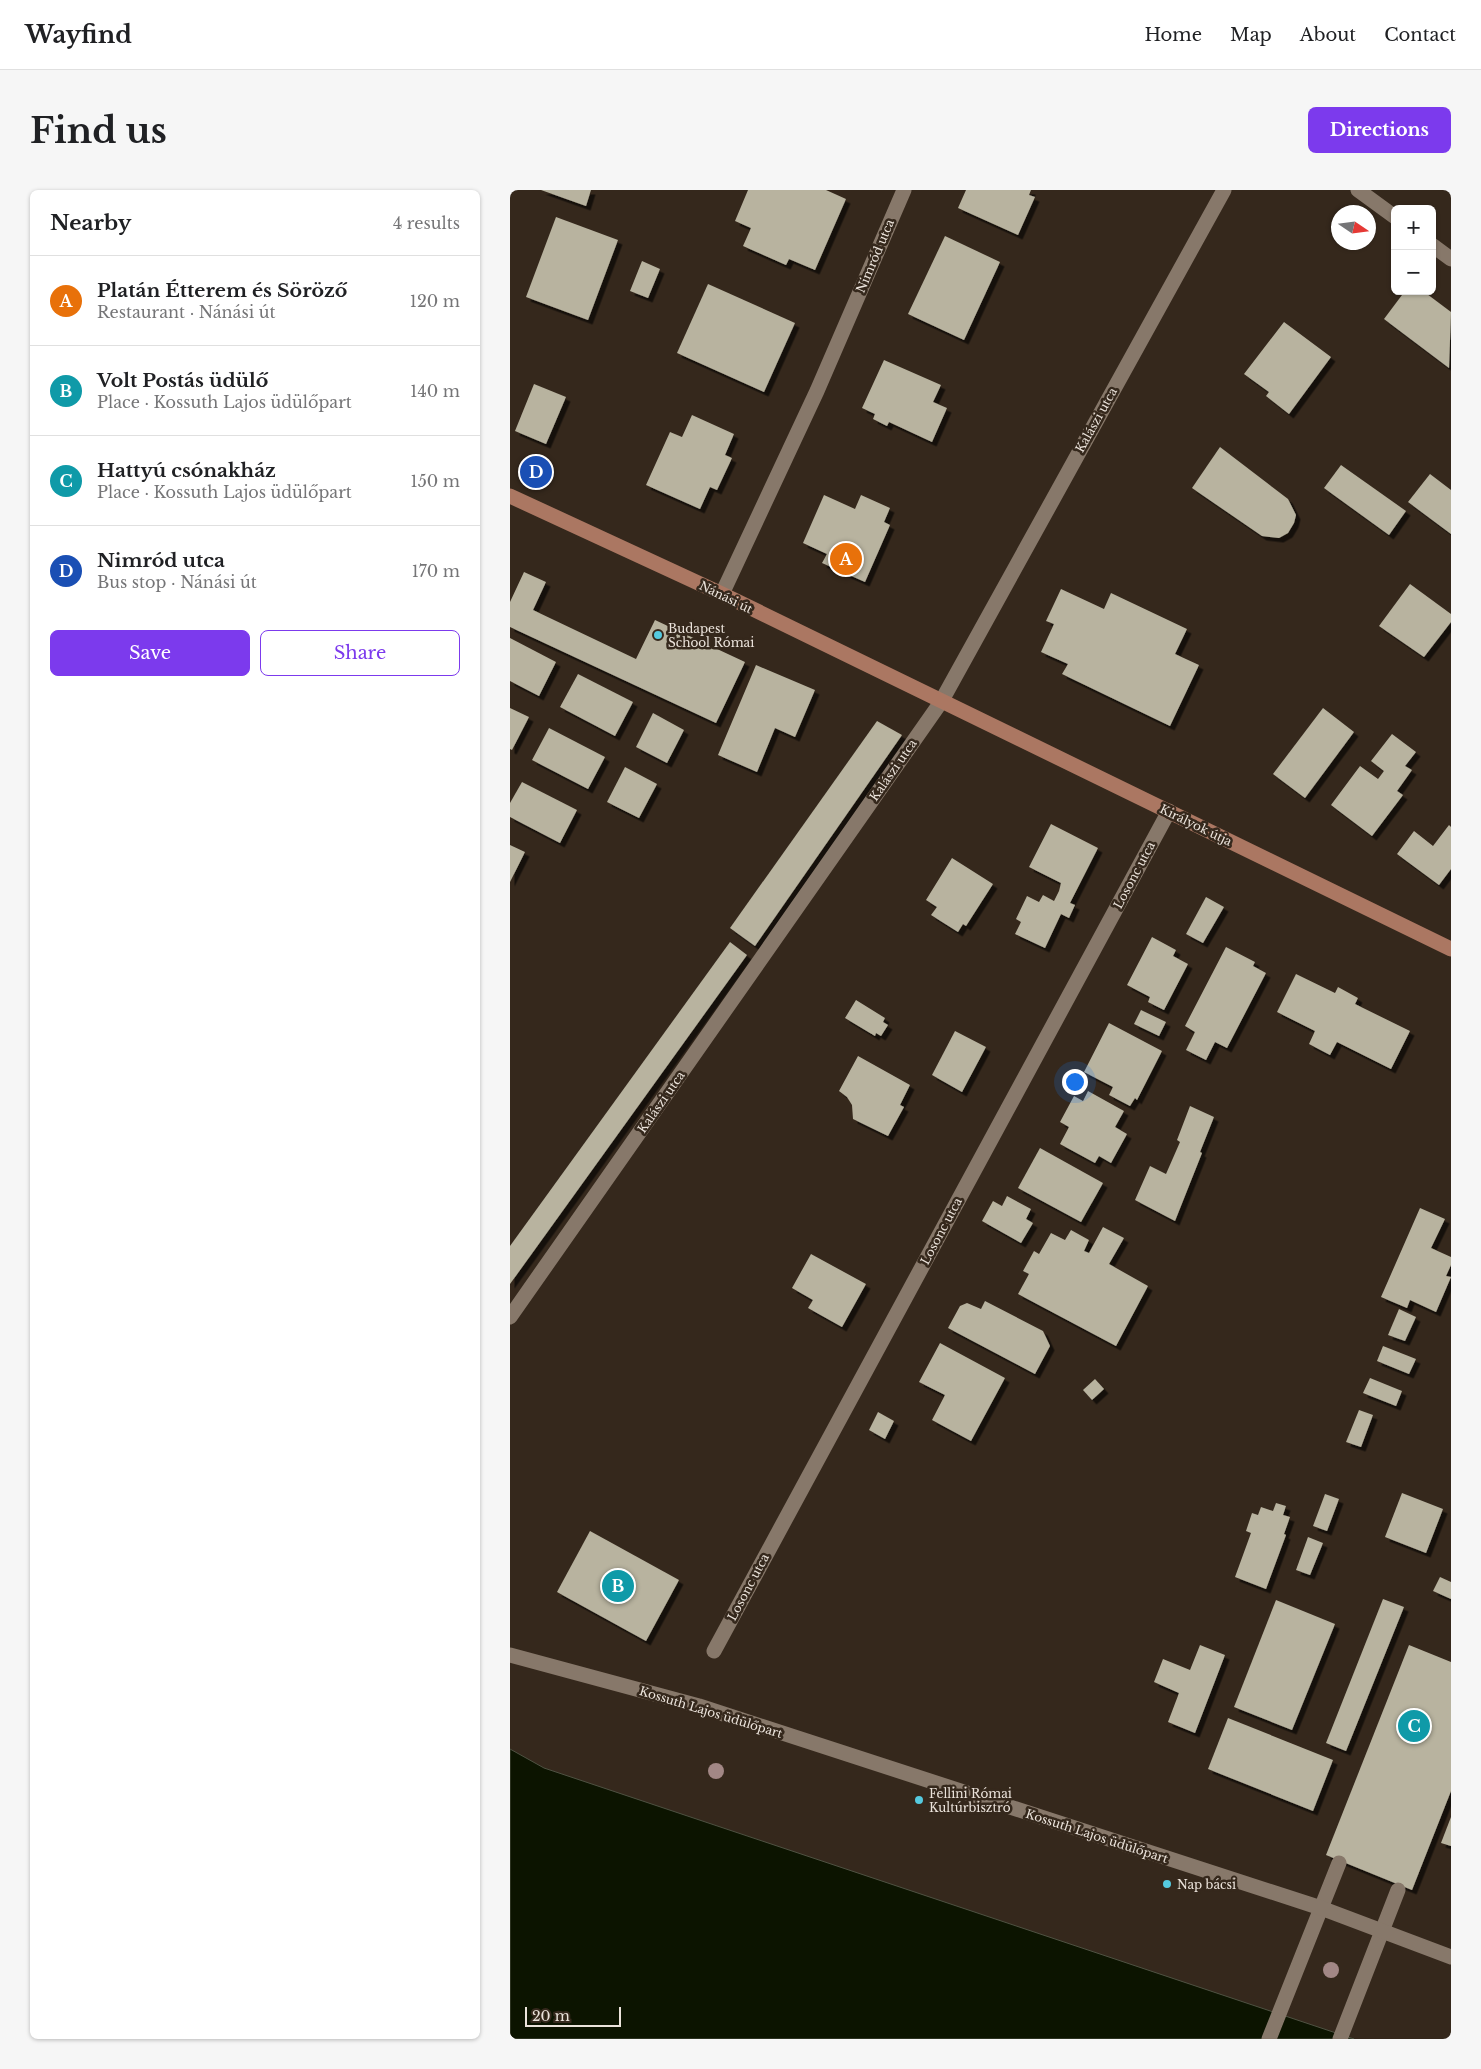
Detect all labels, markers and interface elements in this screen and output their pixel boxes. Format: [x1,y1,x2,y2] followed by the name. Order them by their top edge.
[25,20,132,49] text: Wayfind
[1144,24,1202,46] text: Home
[1230,24,1272,46] text: Map
[1300,24,1356,46] text: About
[1384,24,1456,46] text: Contact
[1308,107,1451,153] button: Directions
[30,109,167,152] text: Find us
[1331,205,1376,250] north arrow
[1391,205,1436,295] map controls
[1391,205,1436,250] button: +
[50,210,131,236] text: Nearby
[393,213,460,233] text: 4 results
[853,217,897,295] street label: Nimród utca
[1391,250,1436,295] button: −
[97,279,347,302] text: Platán Étterem és Söröző
[60,291,72,311] text: A
[410,291,460,311] text: 120 m
[97,302,276,322] text: Restaurant · Nánási út
[97,369,268,392] text: Volt Postás üdülő
[60,381,72,401] text: B
[410,381,460,401] text: 140 m
[1072,385,1120,455] street label: Kalászi utca
[97,392,352,412] text: Place · Kossuth Lajos üdülőpart
[520,453,552,491] pin: D
[97,459,276,482] text: Hattyú csónakház
[59,471,73,491] text: C
[411,471,460,491] text: 150 m
[97,482,352,502] text: Place · Kossuth Lajos üdülőpart
[830,540,862,578] pin: A
[97,549,225,572] text: Nimród utca
[59,561,73,581] text: D
[412,561,460,581] text: 170 m
[97,572,257,592] text: Bus stop · Nánási út
[697,578,756,617] street label: Nánási út
[668,621,754,650] place label: Budapest School Római
[652,629,664,641] marker: Budapest School Római
[50,630,250,676] button: Save
[260,630,460,676] button: Share
[866,736,920,804] street label: Kalászi utca
[1157,801,1235,849] street label: Királyok útja
[1110,839,1158,911] street label: Losonc utca
[634,1068,688,1136] street label: Kalászi utca
[1062,1069,1088,1095] your location
[917,1195,965,1267] street label: Losonc utca
[724,1551,772,1623] street label: Losonc utca
[602,1567,634,1605] pin: B
[638,1683,785,1741] street label: Kossuth Lajos üdülőpart
[1398,1707,1430,1745] pin: C
[929,1786,1012,1815] place label: Fellini Római Kultúrbisztró
[913,1794,925,1806] marker: Fellini Római Kultúrbisztró
[1024,1806,1171,1866] street label: Kossuth Lajos üdülőpart
[1177,1877,1236,1892] place label: Nap bácsi
[1161,1878,1173,1890] marker: Nap bácsi
[525,2004,621,2027] scale bar
[532,2007,570,2025] text: 20 m

